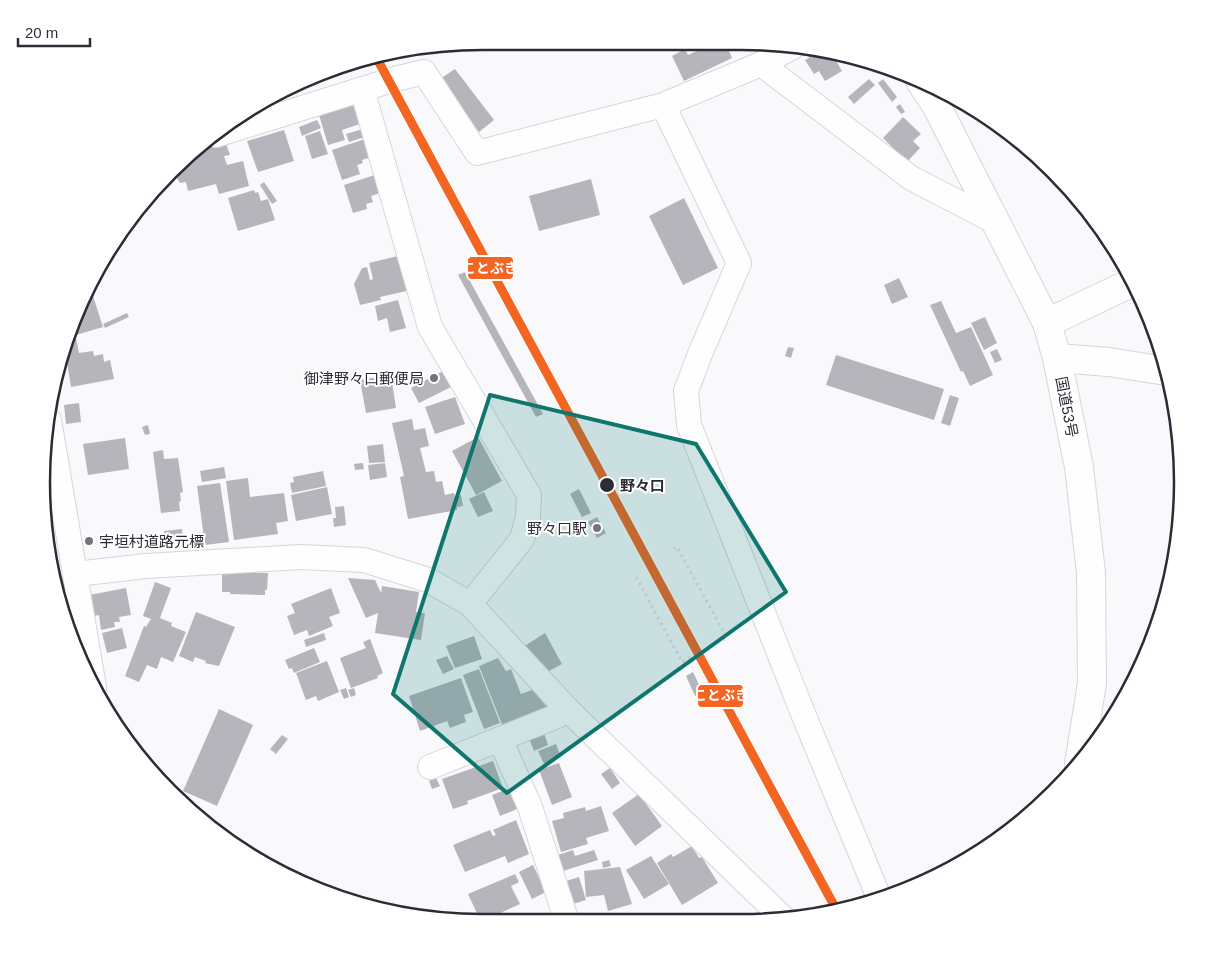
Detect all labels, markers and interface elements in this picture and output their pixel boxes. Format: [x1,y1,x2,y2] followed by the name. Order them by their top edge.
[18,15,90,47] scale bar
[25,24,58,41] text: 20 m
[467,256,514,280] line badge: ことぶき
[462,260,518,276] text: ことぶき
[304,370,424,387] place label: 御津野々口郵便局
[428,372,440,384] marker: 御津野々口郵便局
[1053,375,1081,439] street label: 国道53号
[598,476,616,494] marker: 野々口
[620,477,665,494] place label: 野々口
[527,520,587,537] place label: 野々口駅
[591,522,603,534] marker: 野々口駅
[99,533,204,550] place label: 宇垣村道路元標
[83,535,95,547] marker: 宇垣村道路元標
[697,684,744,708] line badge: ことぶき
[693,687,749,703] text: ことぶき

